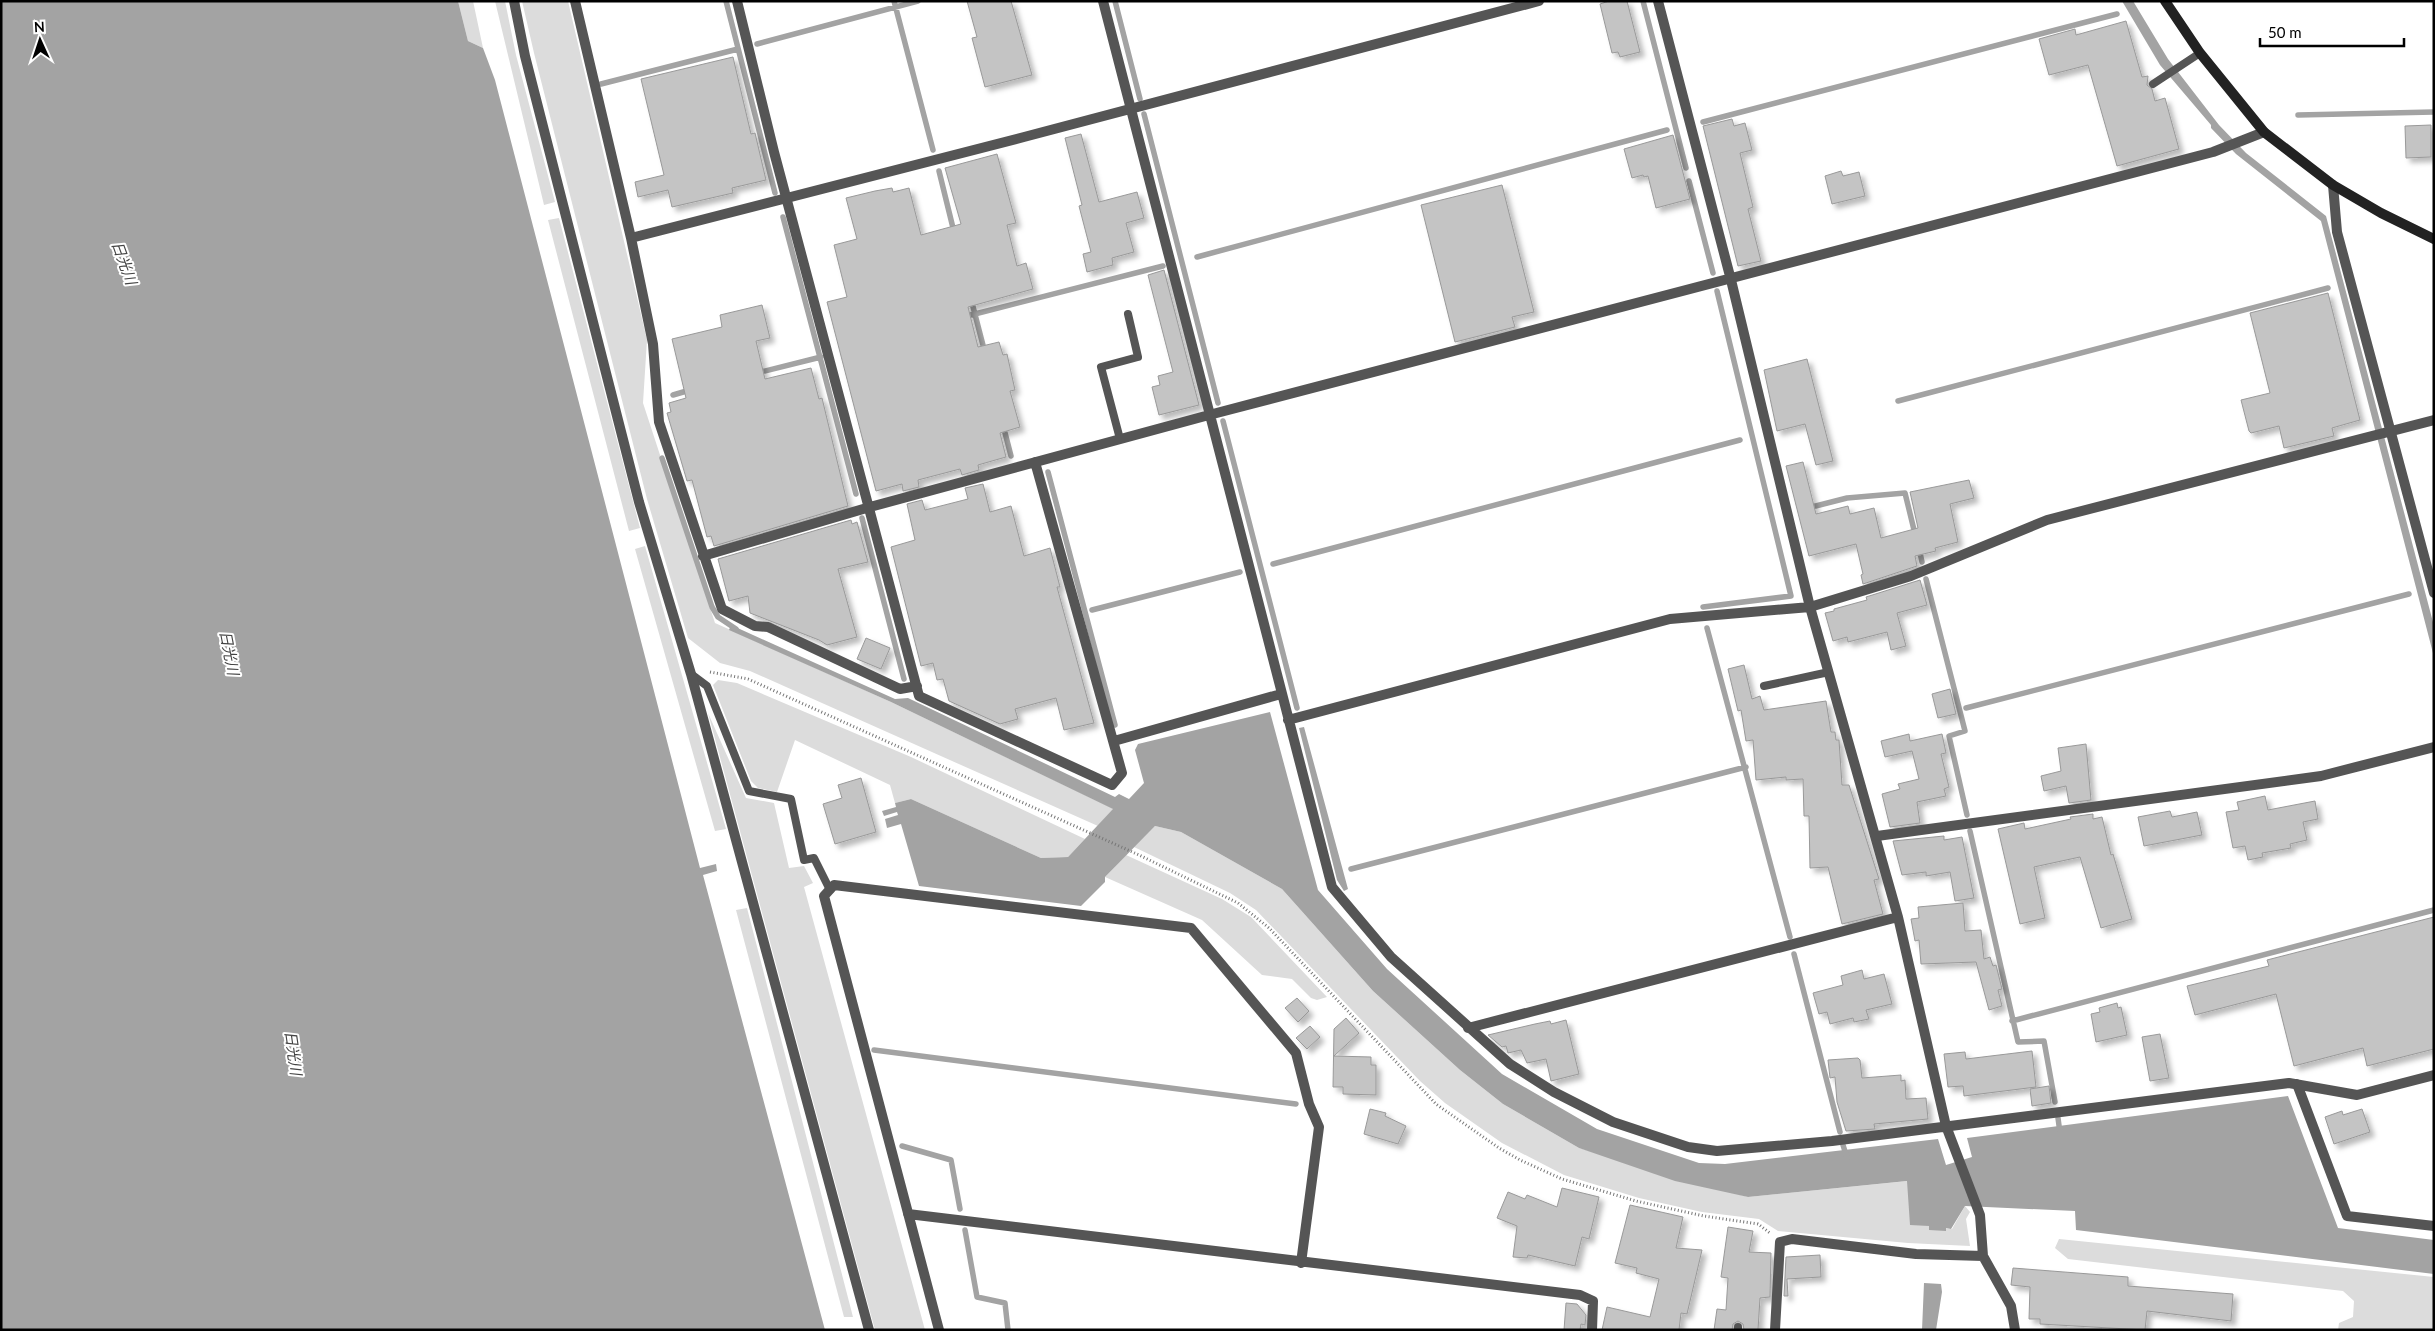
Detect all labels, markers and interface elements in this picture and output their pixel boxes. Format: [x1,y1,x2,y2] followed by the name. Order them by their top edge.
[15,15,65,65] north arrow
[2260,15,2404,47] scale bar
[33,18,45,35] text: N
[2268,23,2302,41] text: 50 m
[109,238,142,289] water label: 日光川
[217,629,243,679] water label: 日光川
[282,1029,306,1078] water label: 日光川

